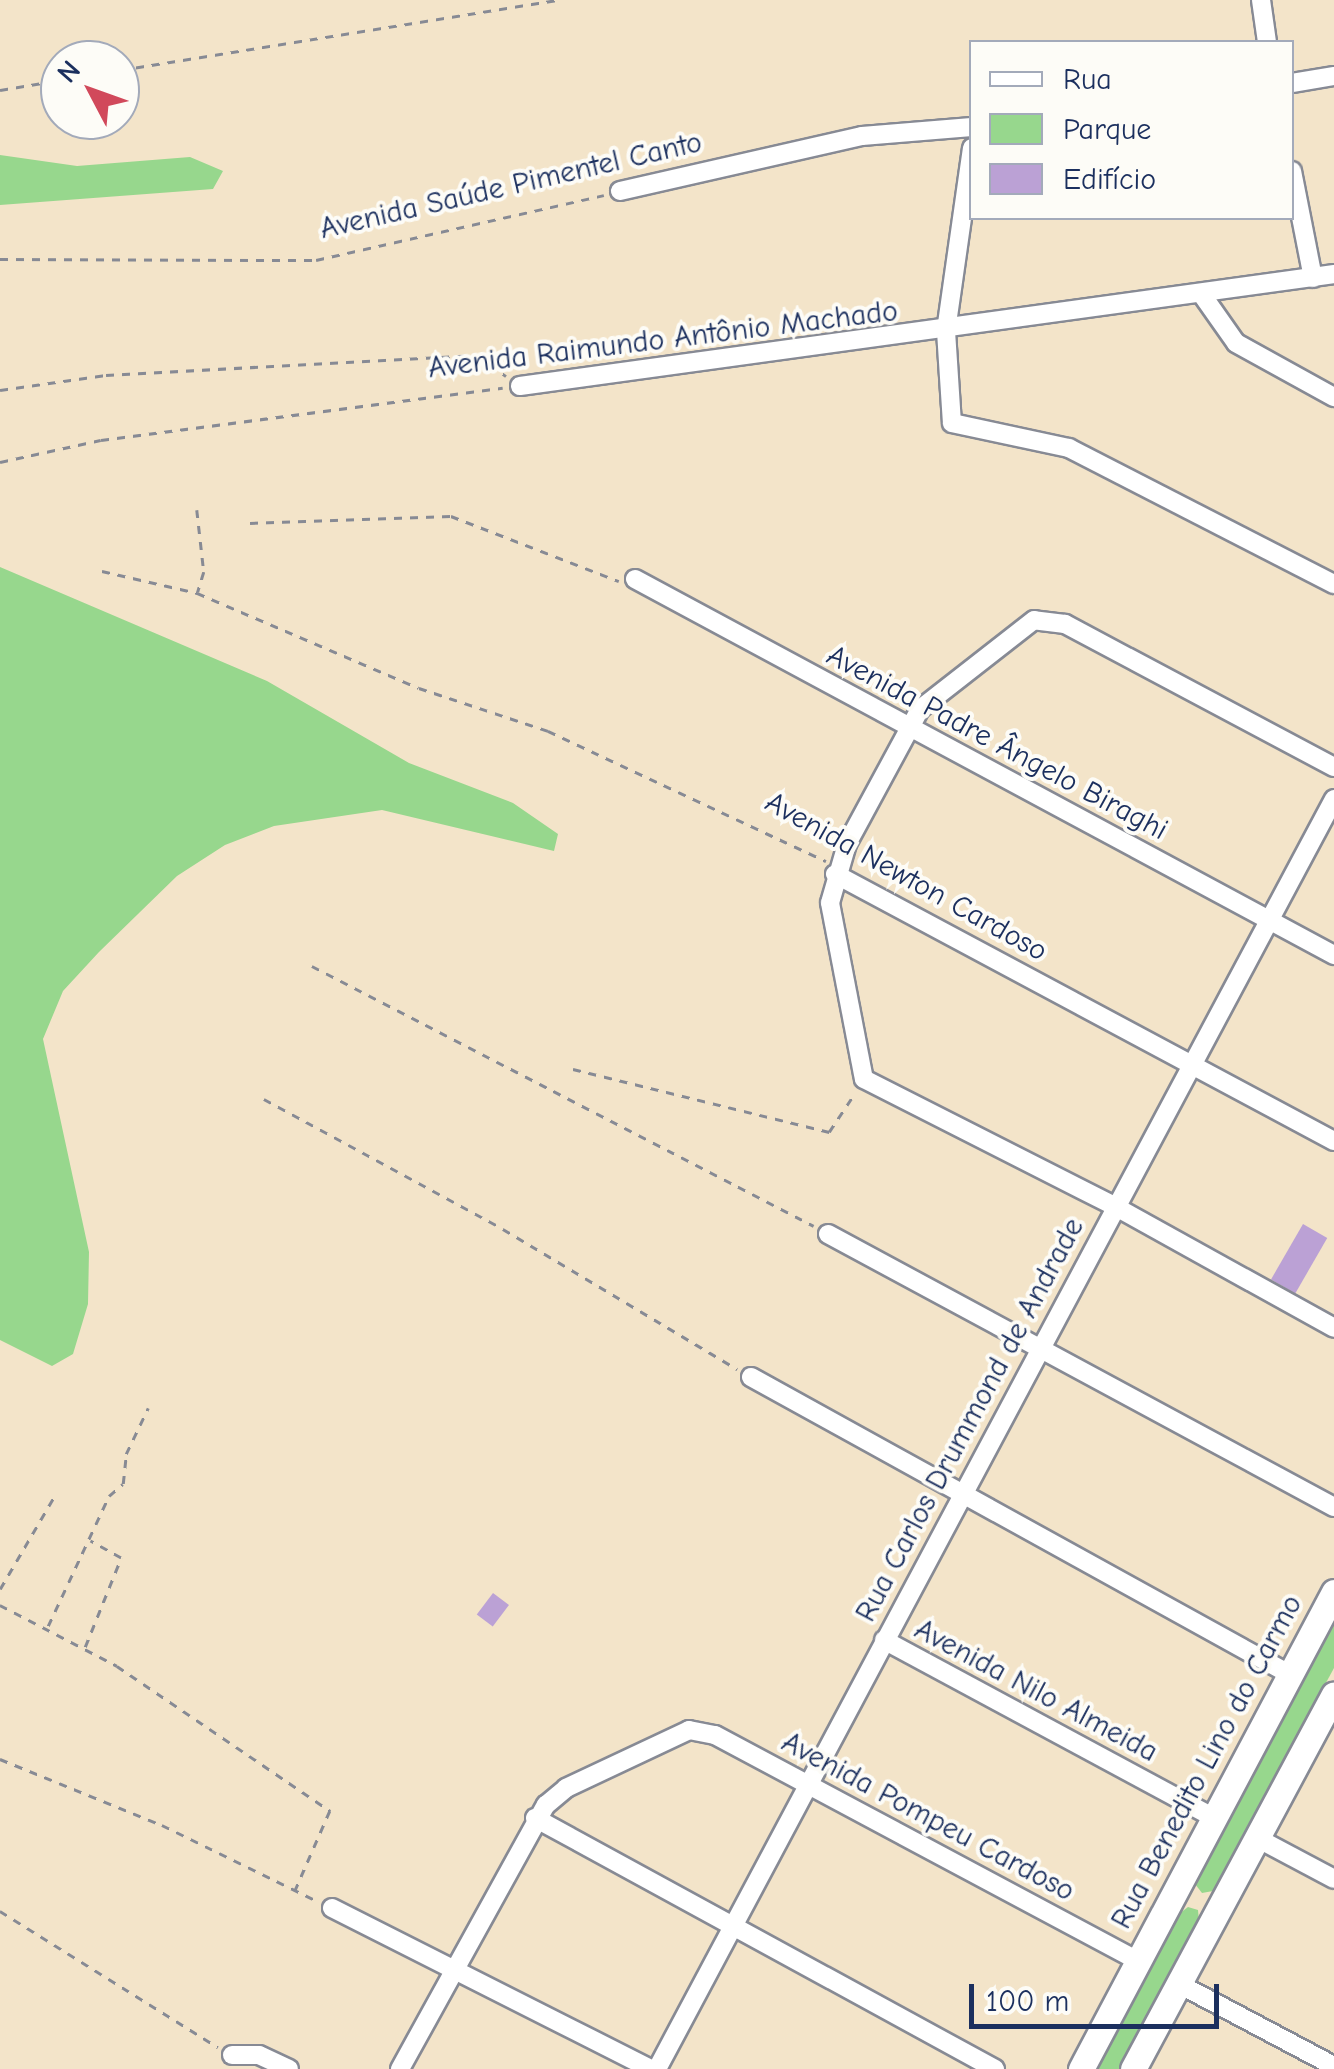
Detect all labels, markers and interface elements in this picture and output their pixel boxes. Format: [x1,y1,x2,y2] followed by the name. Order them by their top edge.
[40,40,140,140] north arrow
[969,40,1294,220] legend
[51,54,87,89] text: N
[1063,62,1112,97] text: Rua
[1063,112,1151,147] text: Parque
[316,124,706,248] street label: Avenida Saúde Pimentel Canto
[1063,162,1156,197] text: Edifício
[426,293,900,387] street label: Avenida Raimundo Antônio Machado
[820,638,1174,848] street label: Avenida Padre Ângelo Biraghi
[759,784,1053,970] street label: Avenida Newton Cardoso
[848,1212,1092,1628] street label: Rua Carlos Drummond de Andrade
[1104,1589,1310,1935] street label: Rua Benedito Lino do Carmo
[908,1612,1164,1770] street label: Avenida Nilo Almeida
[775,1724,1081,1910] street label: Avenida Pompeu Cardoso
[974,1964,1224,2026] scale bar
[986,1984,1069,2019] text: 100 m

